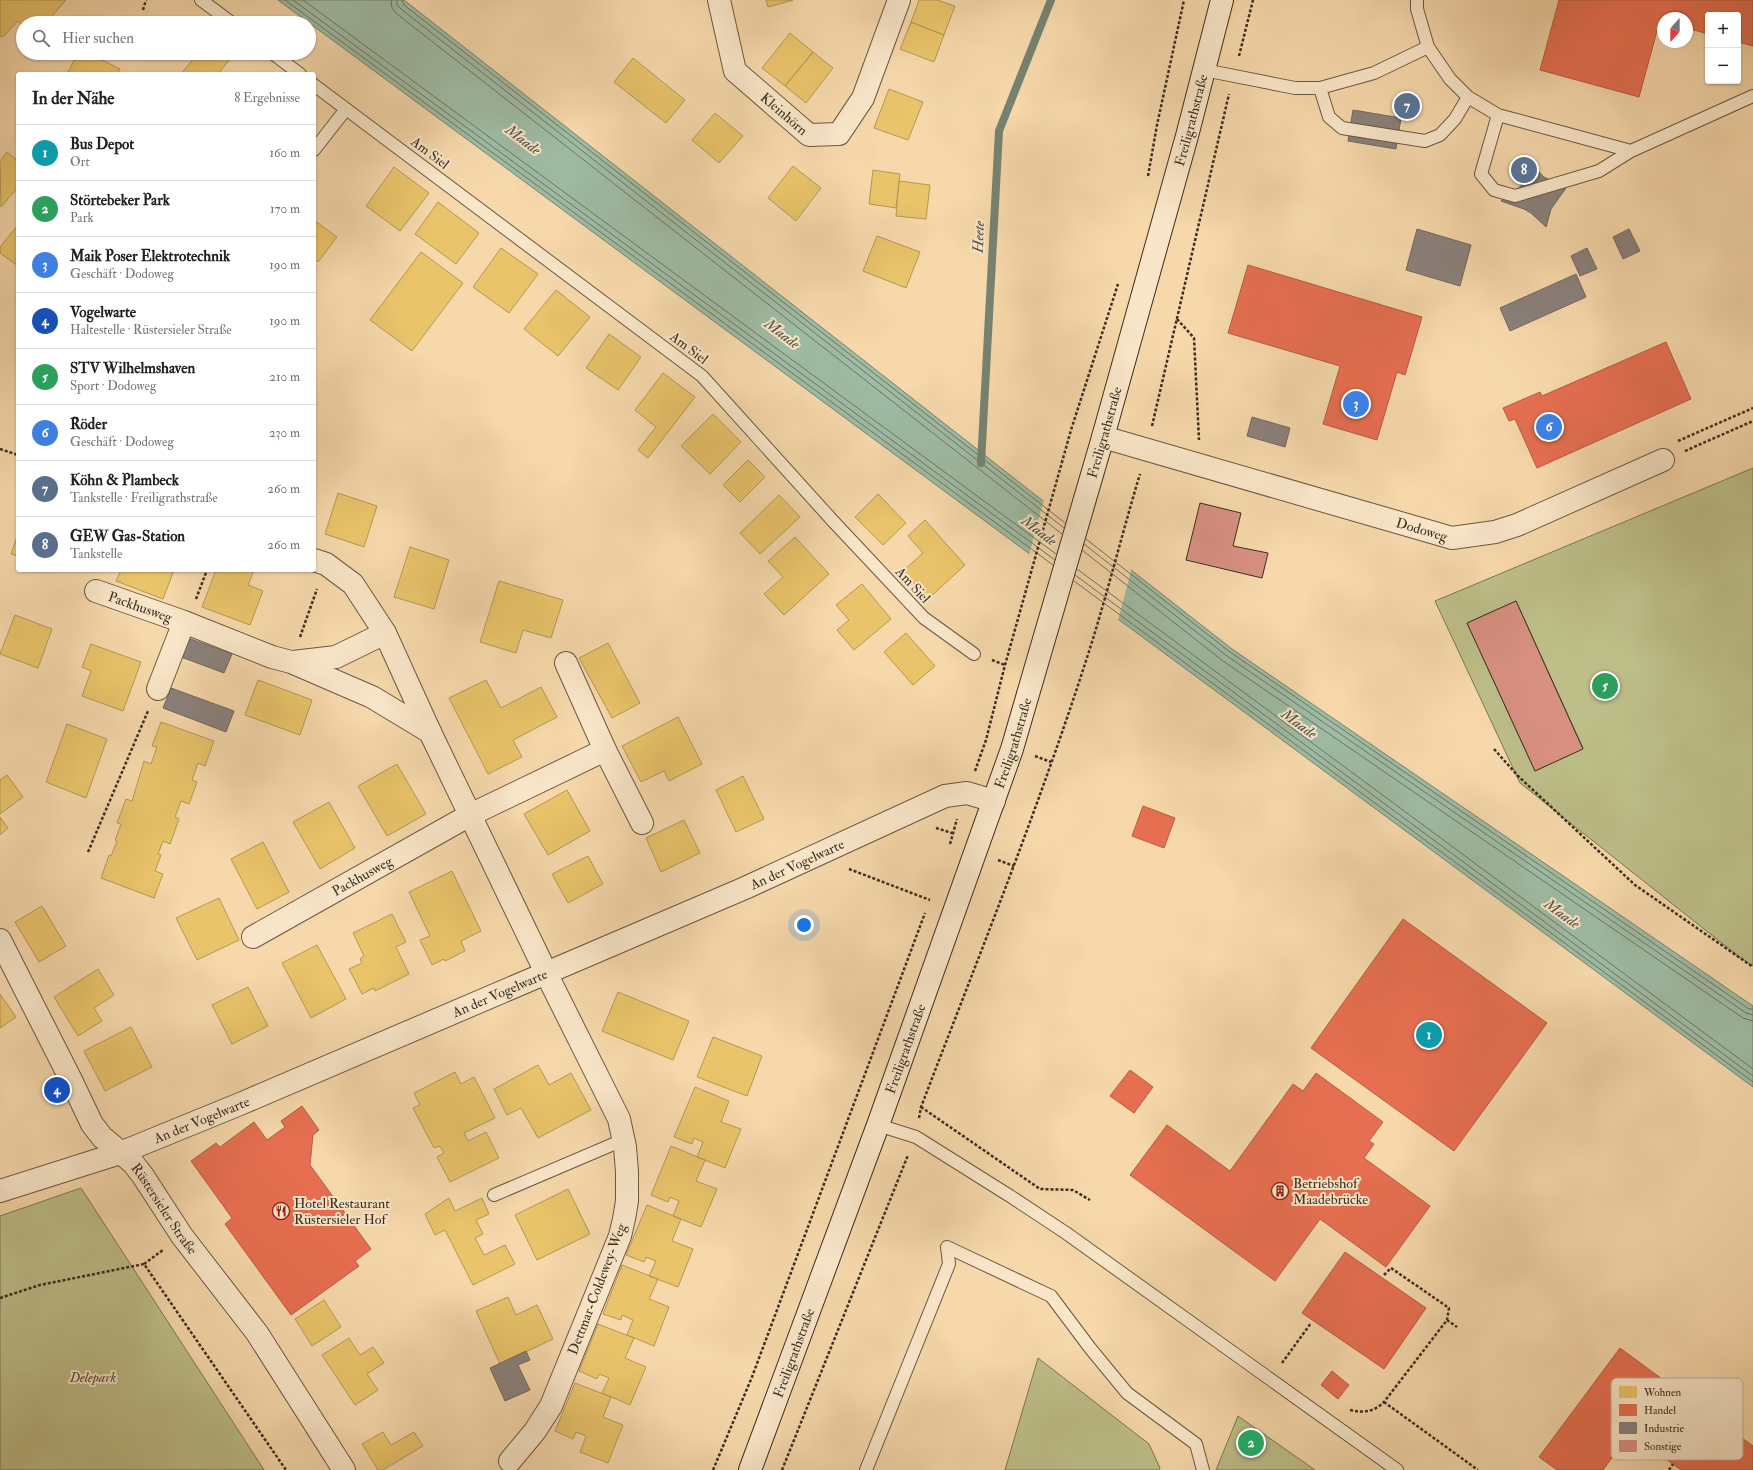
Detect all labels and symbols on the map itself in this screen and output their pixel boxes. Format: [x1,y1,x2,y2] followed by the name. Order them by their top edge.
[1657,12,1693,48] north arrow
[1171,72,1211,168] street label: Freiligrathstraße
[757,89,811,139] street label: Kleinhörn
[1394,91,1420,121] pin: 7
[501,120,545,160] water label: Maade
[407,133,453,173] street label: Am Siel
[1511,155,1537,185] pin: 8
[969,220,989,254] water label: Heete
[760,314,804,354] water label: Maade
[666,328,712,368] street label: Am Siel
[1083,385,1125,480] street label: Freiligrathstraße
[1343,389,1369,419] pin: 3
[1536,412,1562,442] pin: 6
[1017,511,1061,551] water label: Maade
[1394,514,1451,545] street label: Dodoweg
[891,563,934,607] street label: Am Siel
[106,588,176,626] street label: Packhusweg
[1592,671,1618,701] pin: 5
[990,696,1035,791] street label: Freiligrathstraße
[1277,704,1321,744] water label: Maade
[746,835,847,893] street label: An der Vogelwarte
[329,851,396,899] street label: Packhusweg
[1540,894,1584,934] water label: Maade
[794,915,814,935] your location
[449,965,550,1021] street label: An der Vogelwarte
[881,1001,929,1096] street label: Freiligrathstraße
[1416,1020,1442,1050] pin: 1
[44,1075,70,1105] pin: 4
[150,1092,252,1147] street label: An der Vogelwarte
[128,1160,201,1258] street label: Rüstersieler Straße
[1293,1175,1368,1208] place label: Betriebshof Maadebrücke
[1270,1181,1290,1201] building icon: Betriebshof Maadebrücke
[294,1195,390,1228] place label: Hotel Restaurant Rüstersieler Hof
[271,1201,291,1221] restaurant icon: Hotel Restaurant Rüstersieler Hof
[564,1220,631,1358] street label: Dettmar-Coldewey-Weg
[769,1306,818,1400] street label: Freiligrathstraße
[69,1369,116,1386] park label: Delepark
[1611,1378,1743,1460] legend
[1643,1386,1681,1399] text: Wohnen
[1644,1404,1676,1417] text: Handel
[1644,1422,1685,1435] text: Industrie
[1238,1428,1264,1458] pin: 2
[1644,1440,1682,1453] text: Sonstige

